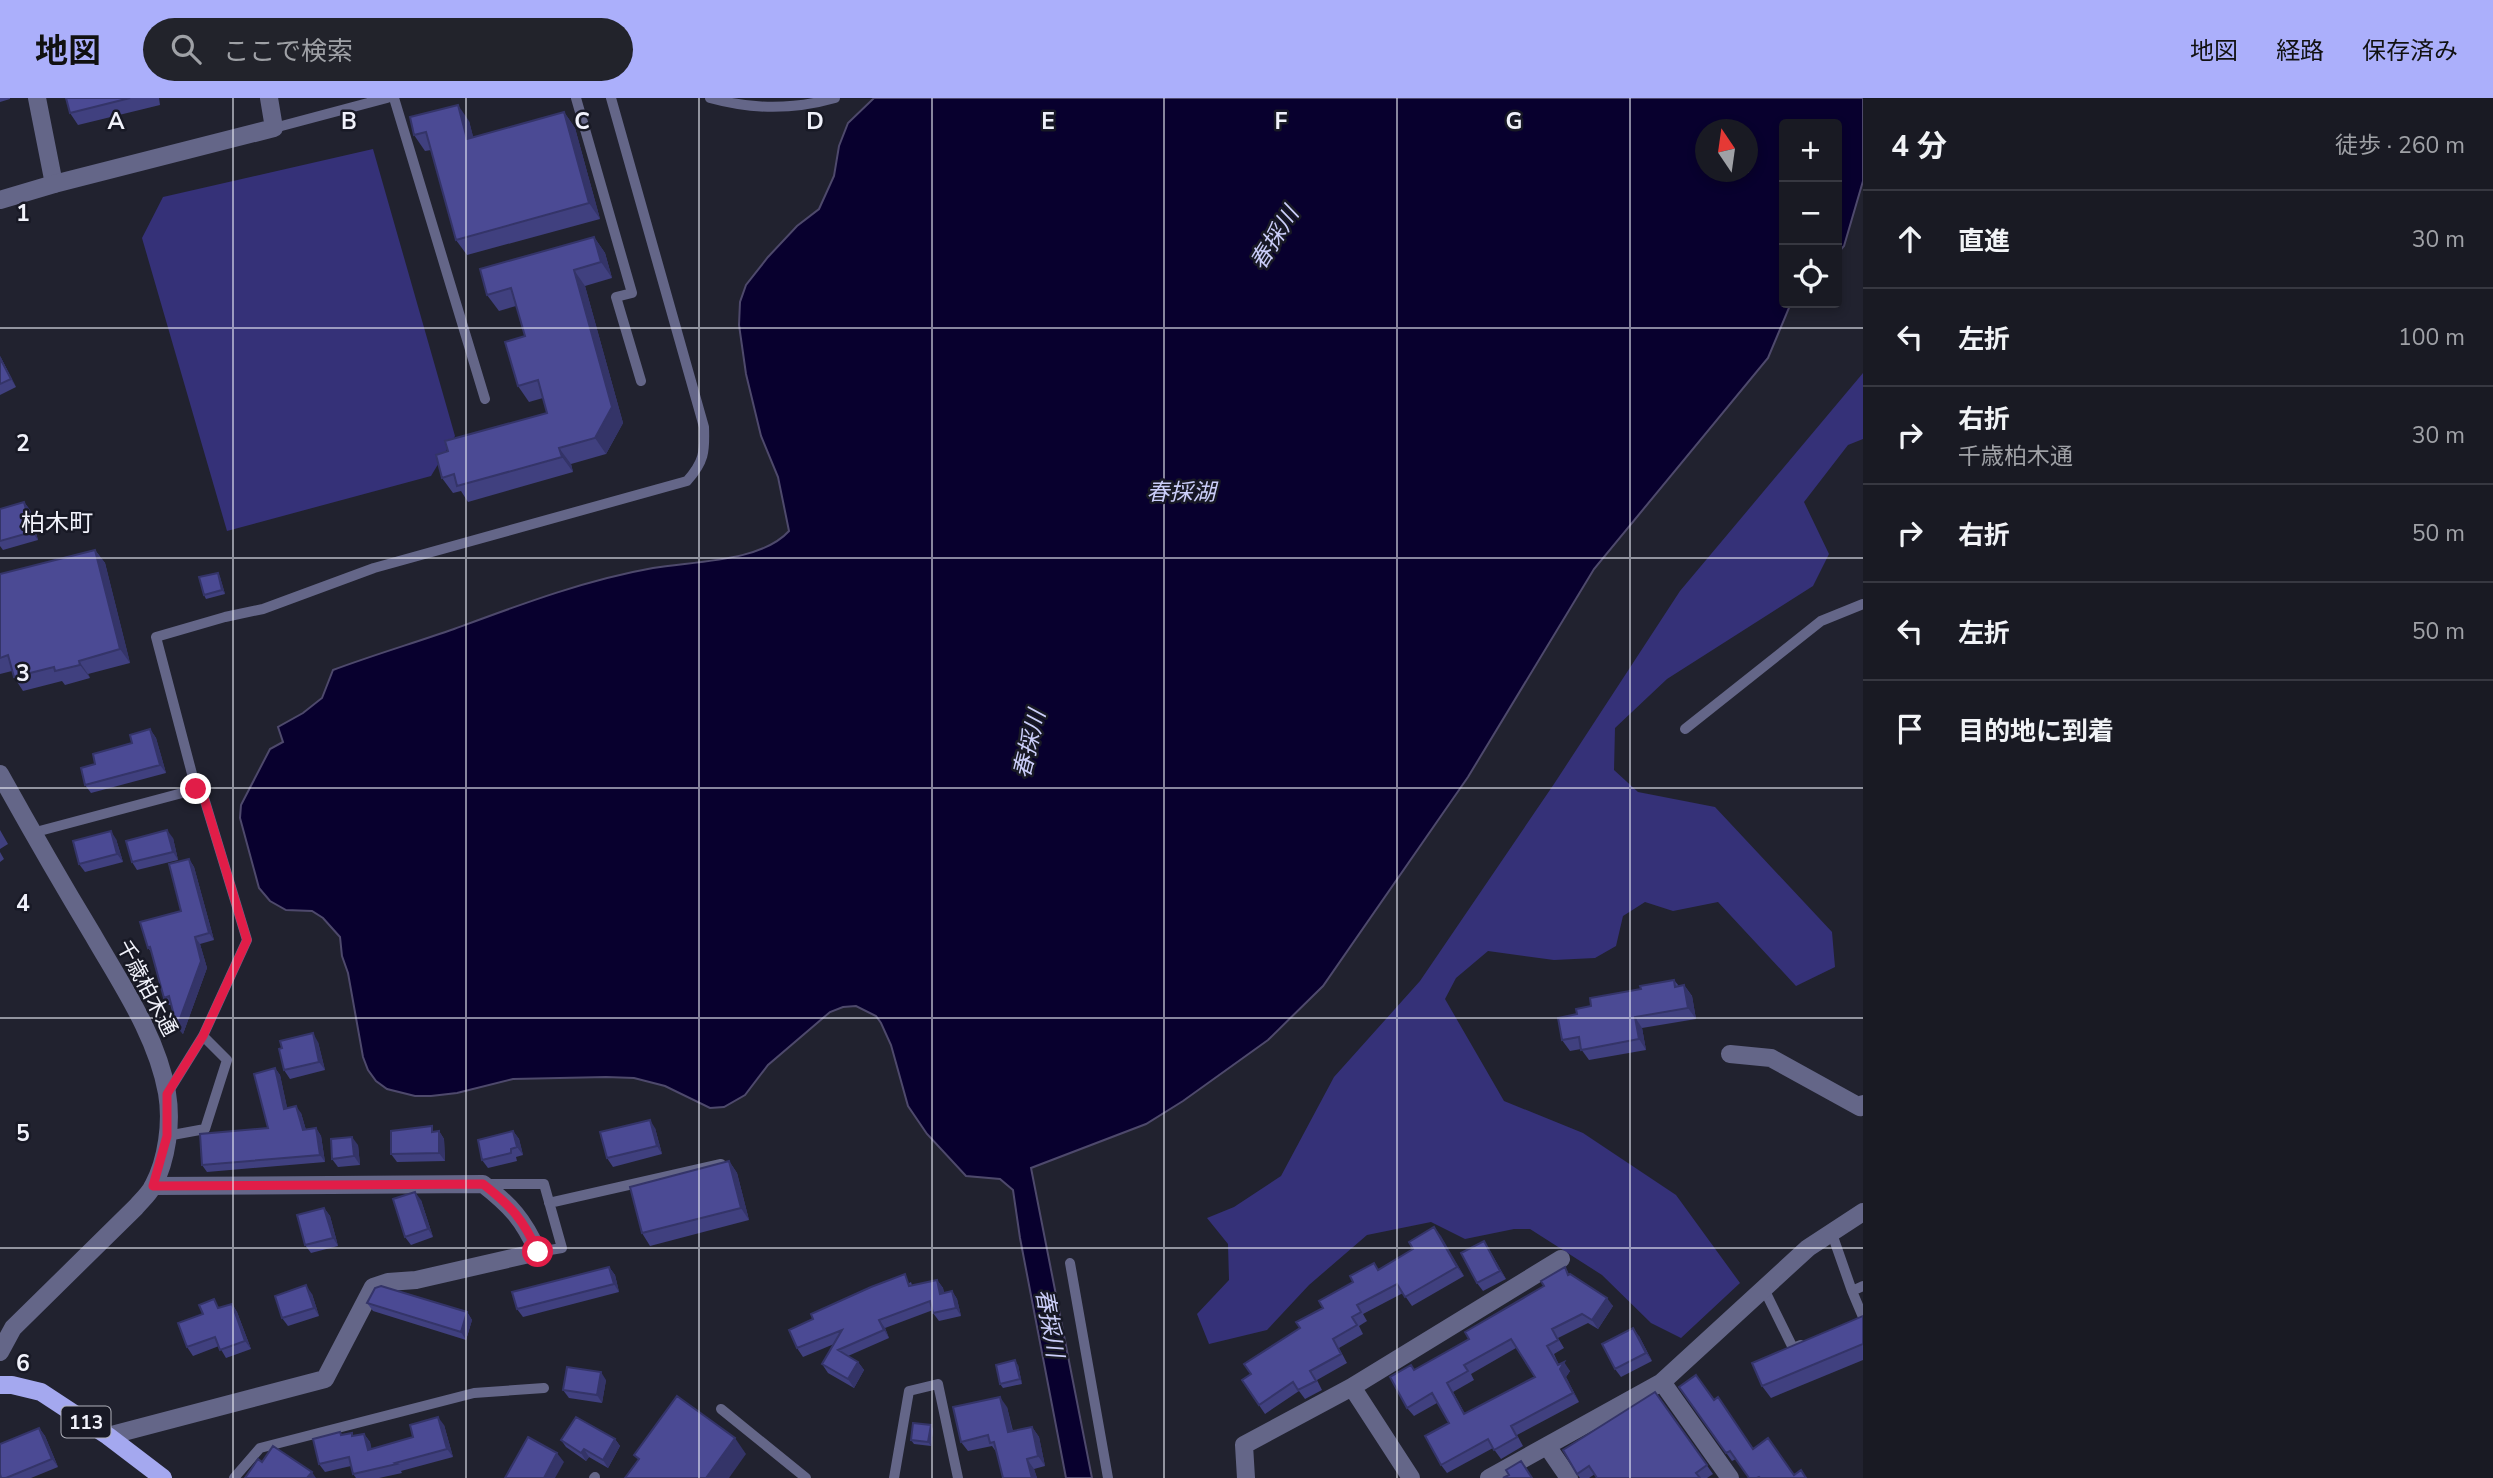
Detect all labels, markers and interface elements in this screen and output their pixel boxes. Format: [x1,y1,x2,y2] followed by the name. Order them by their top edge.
[143,18,633,81] search box
[35,29,101,74] text: 地図
[167,30,205,68] icon: search
[223,34,353,69] text: ここで検索
[2190,35,2238,67] text: 地図
[2276,35,2324,67] text: 経路
[2362,35,2458,67] text: 保存済み
[107,106,125,137] text: A
[341,106,357,137] text: B
[574,106,590,137] text: C
[806,106,824,137] text: D
[1041,106,1055,137] text: E
[1275,106,1288,137] text: F
[1506,106,1522,137] text: G
[1695,119,1758,182] north arrow
[1779,119,1842,308] map controls
[1779,119,1842,182] button: +
[1891,126,1947,167] text: 4 分
[2335,130,2465,161] text: 徒歩 · 260 m
[1779,182,1842,245] button: −
[16,198,30,229] text: 1
[1243,198,1307,276] water label: 春採川
[1891,220,1929,258] icon: ahead
[1958,224,2010,259] text: 直進
[2412,224,2465,255] text: 30 m
[1779,245,1842,308] button: locate
[1891,318,1929,356] icon: left
[1958,322,2010,357] text: 左折
[2398,322,2465,353] text: 100 m
[1958,402,2010,437] text: 右折
[1891,416,1929,454] icon: right
[2412,420,2465,451] text: 30 m
[16,428,30,459] text: 2
[1958,441,2073,472] text: 千歳柏木通
[1147,477,1219,508] water label: 春採湖
[21,507,93,539] district label: 柏木町
[1891,514,1929,552] icon: right
[1958,518,2010,553] text: 右折
[2412,518,2465,549] text: 50 m
[1891,612,1929,650] icon: left
[1958,616,2010,651] text: 左折
[2412,616,2465,647] text: 50 m
[16,658,30,689] text: 3
[1006,704,1054,781] water label: 春採川
[1891,710,1929,748] icon: arrive
[1958,714,2114,749] text: 目的地に到着
[180,773,211,804] route end
[16,888,30,919] text: 4
[110,935,184,1041] street label: 千歳柏木通
[16,1118,30,1149] text: 5
[522,1236,553,1267] route start
[1028,1286,1071,1363] water label: 春採川
[16,1348,30,1379] text: 6
[62,1406,110,1438] road number: 113

